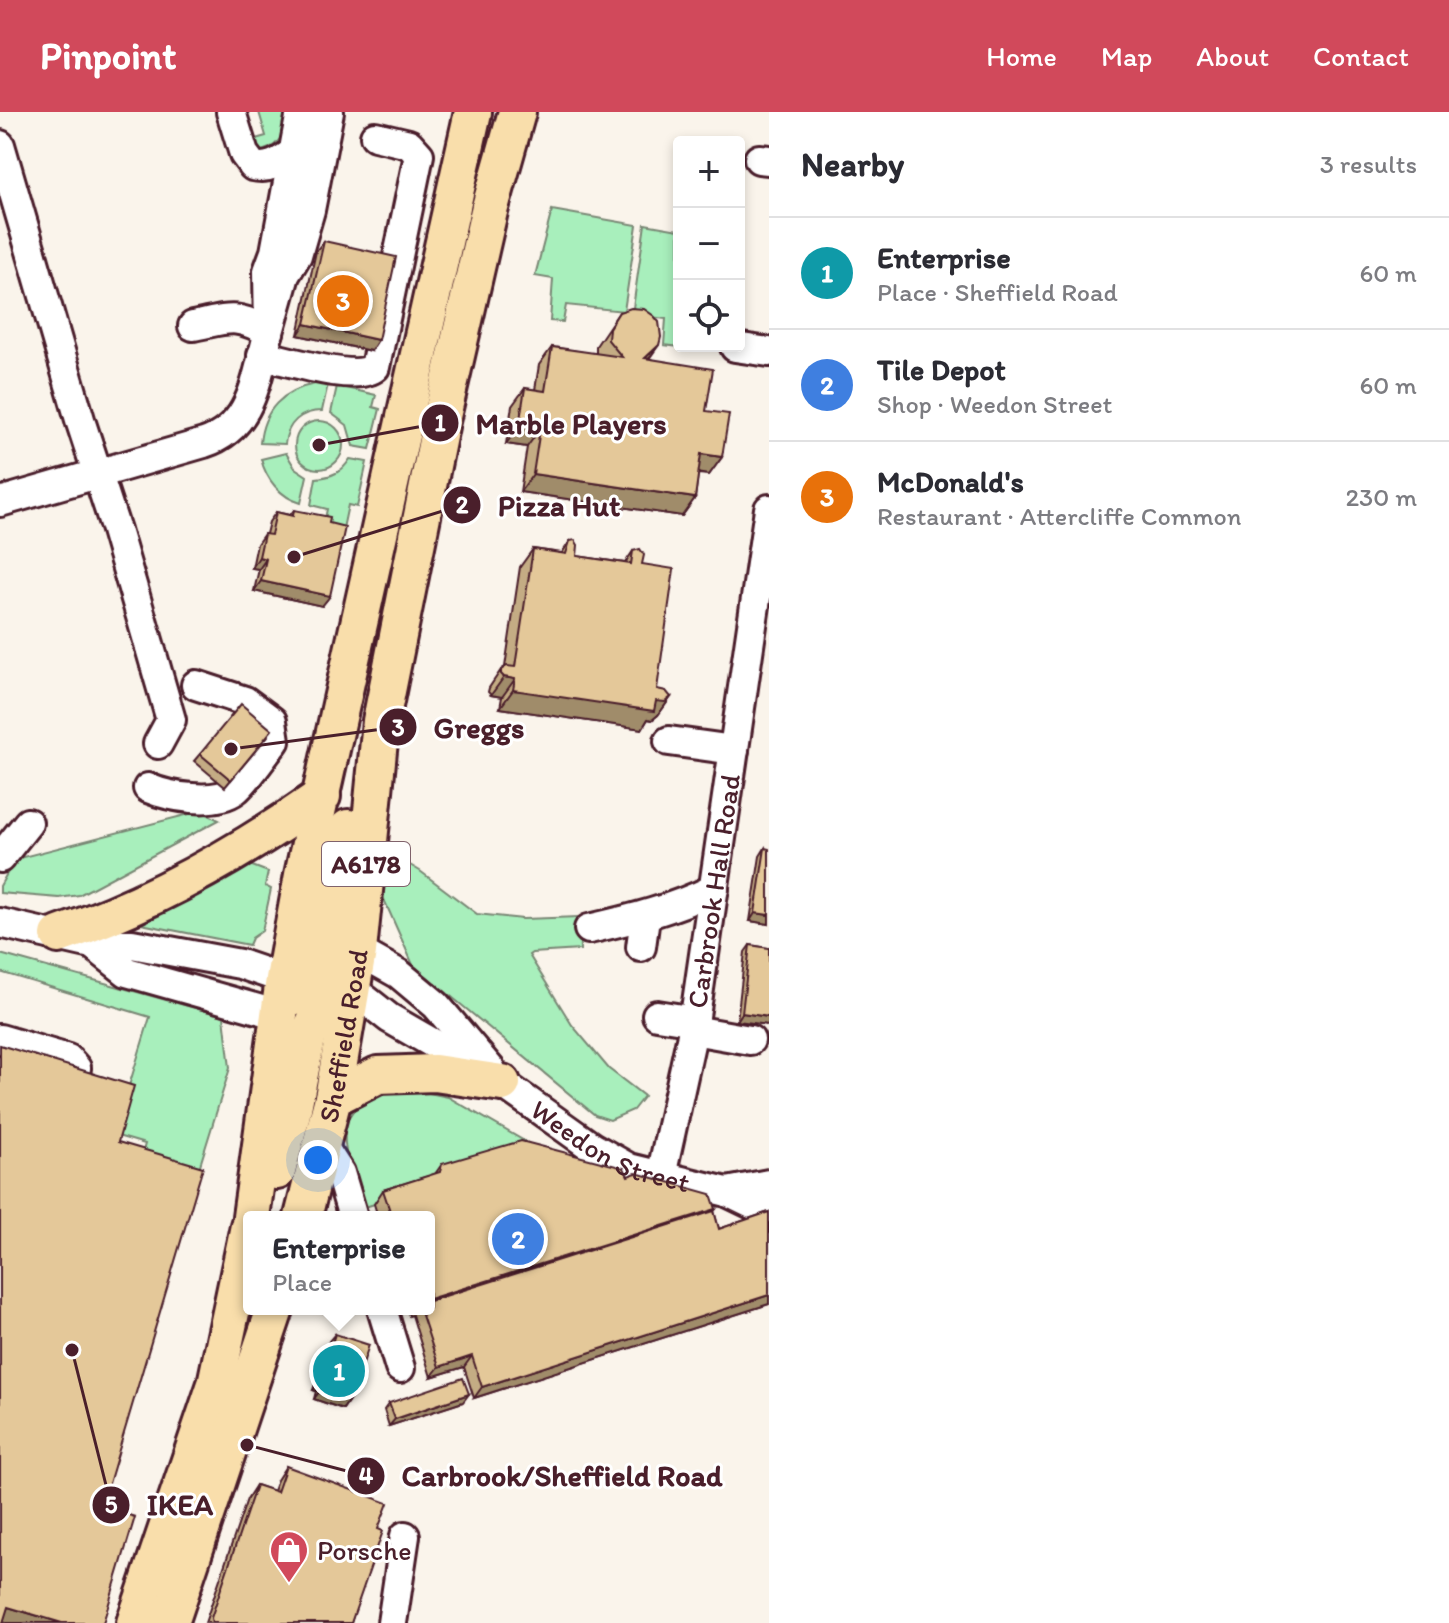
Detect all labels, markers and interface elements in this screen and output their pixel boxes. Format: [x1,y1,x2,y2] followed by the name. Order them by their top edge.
[40,33,176,79] text: Pinpoint
[986,39,1057,73] text: Home
[1101,39,1152,73] text: Map
[1196,39,1269,73] text: About
[1313,39,1409,73] text: Contact
[673,136,745,352] map controls
[673,136,745,208] button: +
[801,144,904,185] text: Nearby
[1320,148,1417,180] text: 3 results
[673,208,745,280] button: −
[877,239,1011,276] text: Enterprise
[821,257,833,289] text: 1
[1360,257,1417,289] text: 60 m
[317,271,369,331] pin: 3
[877,276,1118,308] text: Place · Sheffield Road
[673,280,745,352] button: locate
[877,351,1006,388] text: Tile Depot
[820,369,834,401] text: 2
[1360,369,1417,401] text: 60 m
[877,388,1112,420] text: Shop · Weedon Street
[420,396,683,450] callout: Marble Players
[475,405,667,442] text: Marble Players
[434,408,446,437] text: 1
[877,463,1024,500] text: McDonald's
[442,478,636,532] callout: Pizza Hut
[820,481,834,513] text: 3
[1345,481,1417,513] text: 230 m
[498,487,620,524] text: Pizza Hut
[456,490,469,519] text: 2
[877,500,1242,532] text: Restaurant · Attercliffe Common
[378,700,541,754] callout: Greggs
[434,709,524,746] text: Greggs
[391,713,405,742] text: 3
[679,771,747,1010] street label: Carbrook Hall Road
[322,842,410,886] road number: A6178
[311,946,375,1126] street label: Sheffield Road
[524,1092,693,1199] street label: Weedon Street
[298,1140,338,1180] your location
[492,1209,544,1269] pin: 2
[243,1211,435,1315] popup
[272,1229,406,1266] text: Enterprise
[272,1266,332,1298] text: Place
[313,1341,365,1401] pin: 1
[346,1449,738,1503] callout: Carbrook/Sheffield Road
[401,1457,723,1494] text: Carbrook/Sheffield Road
[359,1461,374,1490] text: 4
[91,1478,230,1532] callout: IKEA
[147,1486,214,1523] text: IKEA
[105,1490,118,1519] text: 5
[268,1529,310,1584] shop icon: Porsche
[317,1533,412,1567] place label: Porsche

